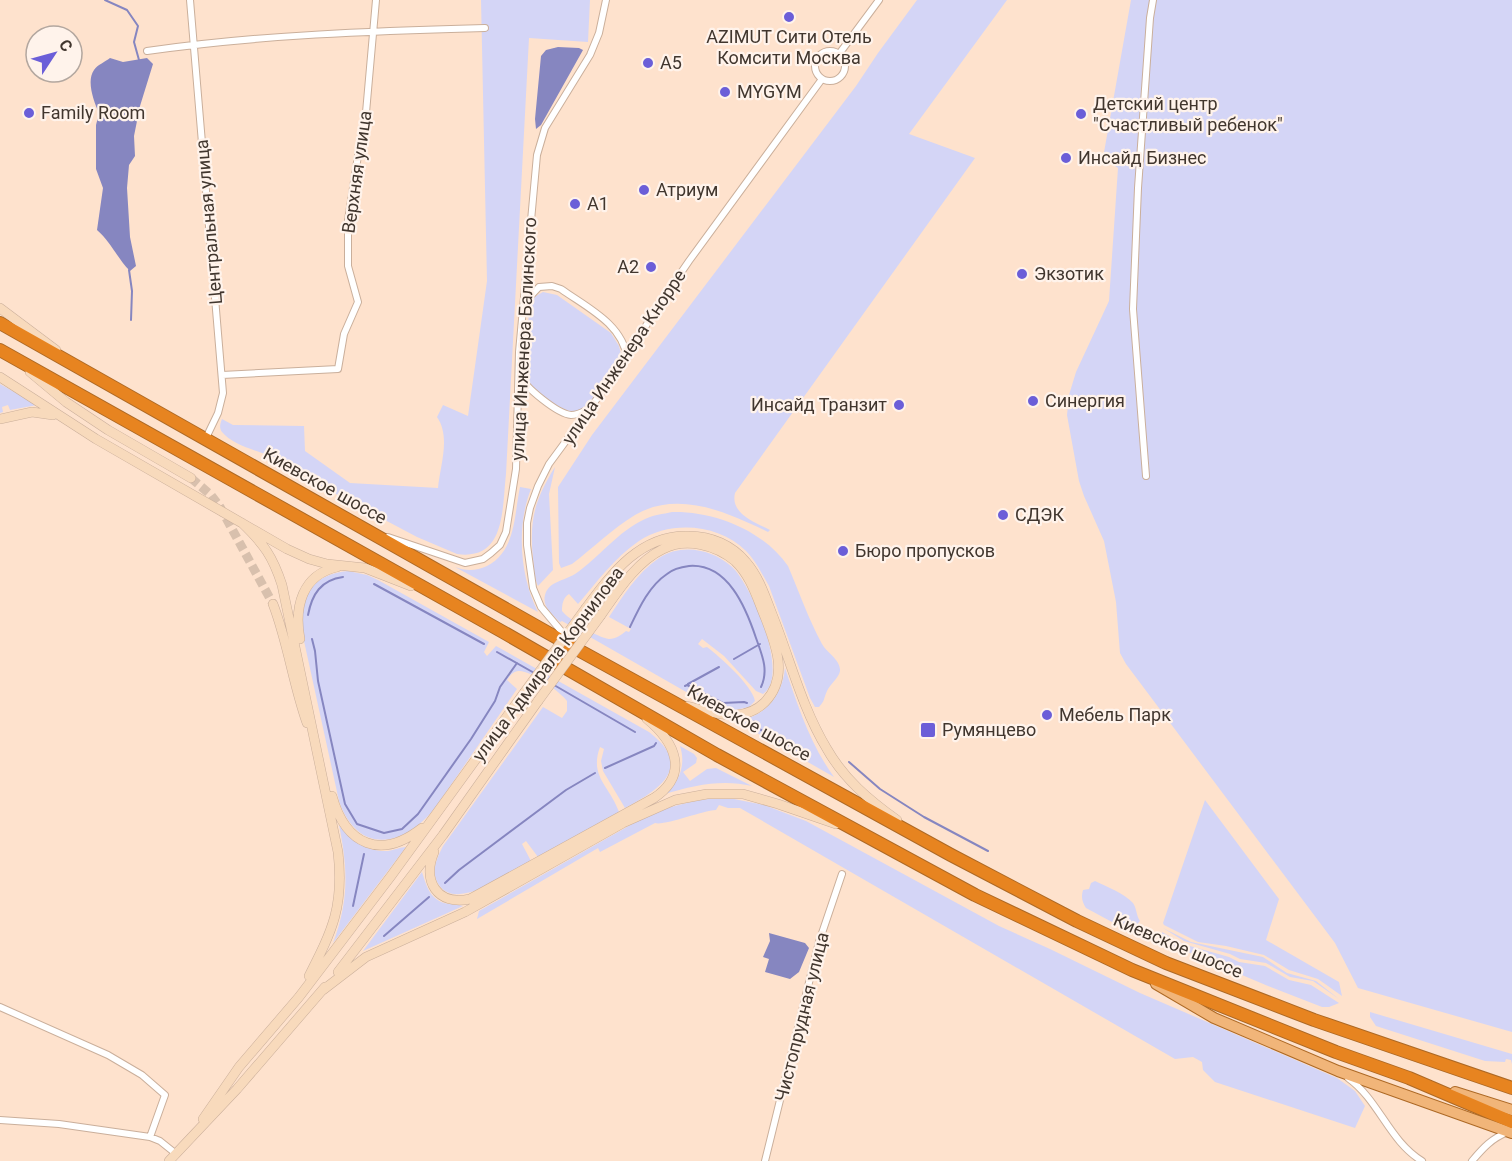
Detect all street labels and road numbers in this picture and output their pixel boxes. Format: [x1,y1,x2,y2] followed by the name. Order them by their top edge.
[338,109,376,235] street label: Верхняя улица
[191,139,226,306] street label: Центральная улица
[507,217,540,461] street label: улица Инженера Балинского
[557,265,690,448] street label: улица Инженера Кнорре
[260,443,391,528] street label: Киевское шоссе
[468,562,628,765] street label: улица Адмирала Корнилова
[684,680,815,765] street label: Киевское шоссе
[1111,909,1246,982] street label: Киевское шоссе
[770,930,833,1104] street label: Чистопрудная улица

